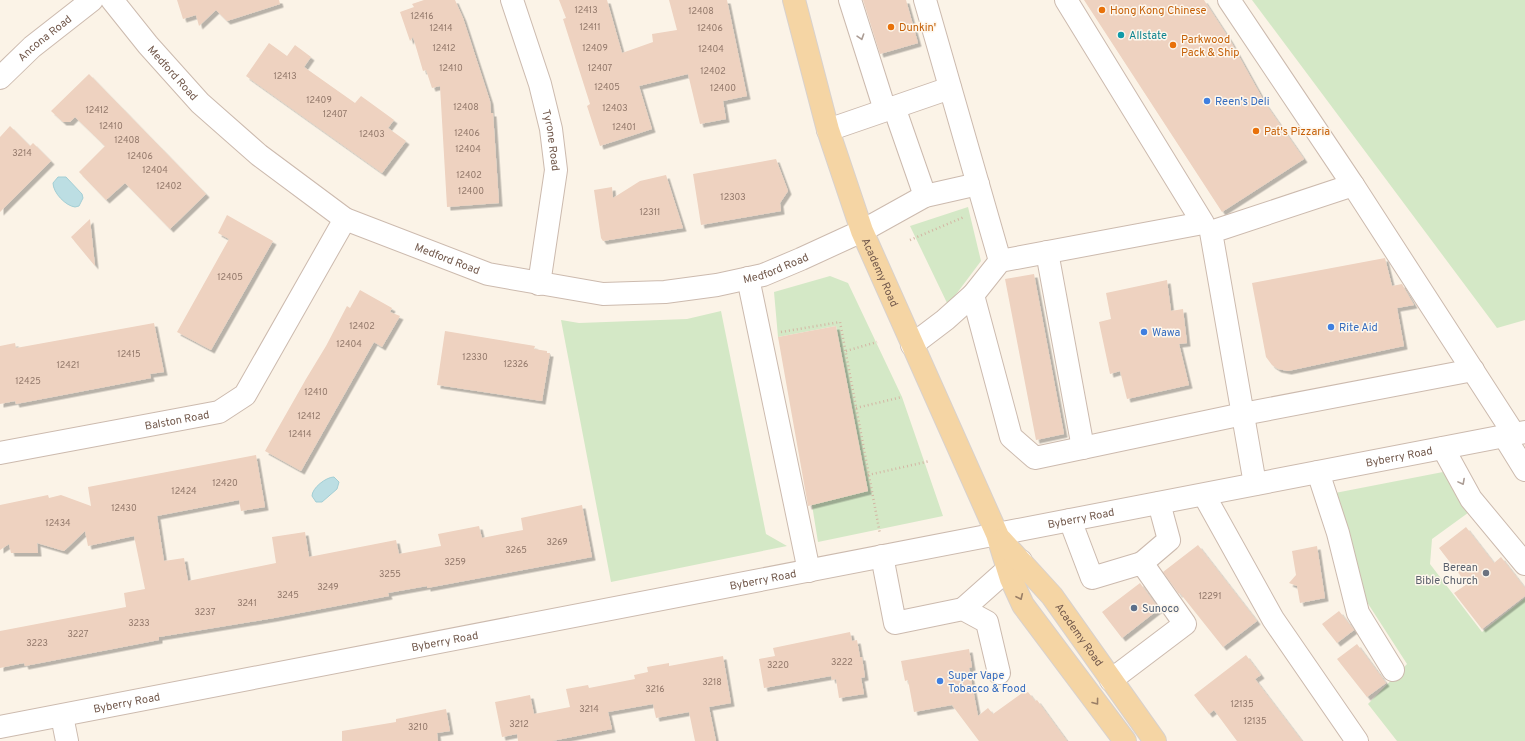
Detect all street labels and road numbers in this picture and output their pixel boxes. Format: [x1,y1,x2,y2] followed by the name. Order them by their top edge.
[15,13,75,65] street label: Ancona Road
[144,43,200,104] street label: Medford Road
[538,108,562,172] street label: Tyrone Road
[858,236,901,309] street label: Academy Road
[412,240,482,278] street label: Medford Road
[742,250,811,287] street label: Medford Road
[144,408,211,434] street label: Balston Road
[1365,444,1434,471] street label: Byberry Road
[1047,506,1116,532] street label: Byberry Road
[728,567,798,594] street label: Byberry Road
[1051,601,1106,669] street label: Academy Road
[410,629,479,655] street label: Byberry Road
[92,690,161,717] street label: Byberry Road

